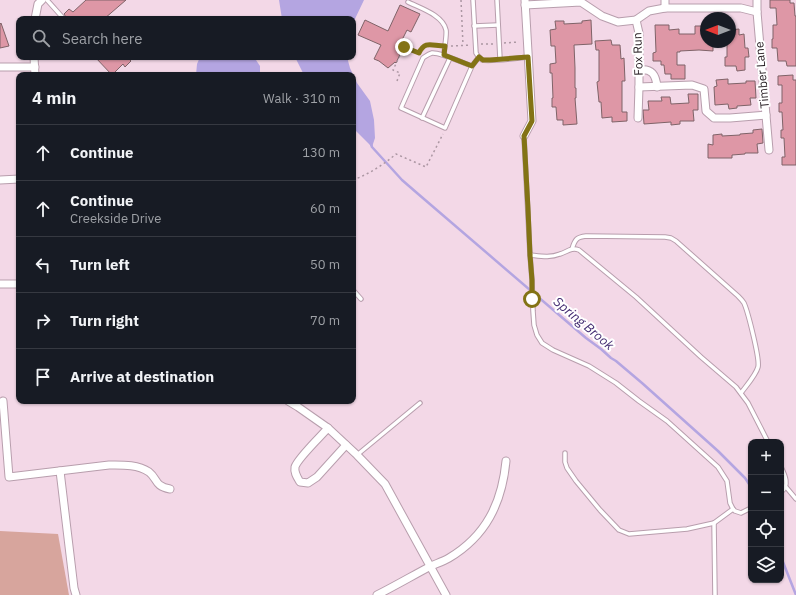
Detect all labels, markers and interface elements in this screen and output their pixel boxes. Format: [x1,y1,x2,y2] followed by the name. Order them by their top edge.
[700,12,736,48] north arrow
[16,16,356,60] search box
[30,27,52,49] icon: search
[62,29,142,48] text: Search here
[629,32,646,76] street label: Fox Run
[395,38,413,56] route end
[751,41,772,109] street label: Timber Lane
[32,87,76,109] text: 4 min
[263,90,340,107] text: Walk · 310 m
[32,142,54,164] icon: ahead
[70,143,134,162] text: Continue
[302,144,340,161] text: 130 m
[70,191,134,210] text: Continue
[32,198,54,220] icon: ahead
[310,200,340,217] text: 60 m
[70,210,161,227] text: Creekside Drive
[32,254,54,276] icon: left
[70,255,130,274] text: Turn left
[310,256,340,273] text: 50 m
[523,290,541,308] route start
[550,293,618,354] water label: Spring Brook
[32,310,54,332] icon: right
[70,311,139,330] text: Turn right
[310,312,340,329] text: 70 m
[32,366,54,388] icon: arrive
[70,367,214,386] text: Arrive at destination
[748,439,784,583] map controls
[748,439,784,475] button: +
[748,475,784,511] button: −
[748,511,784,547] button: locate
[748,547,784,583] button: layers

